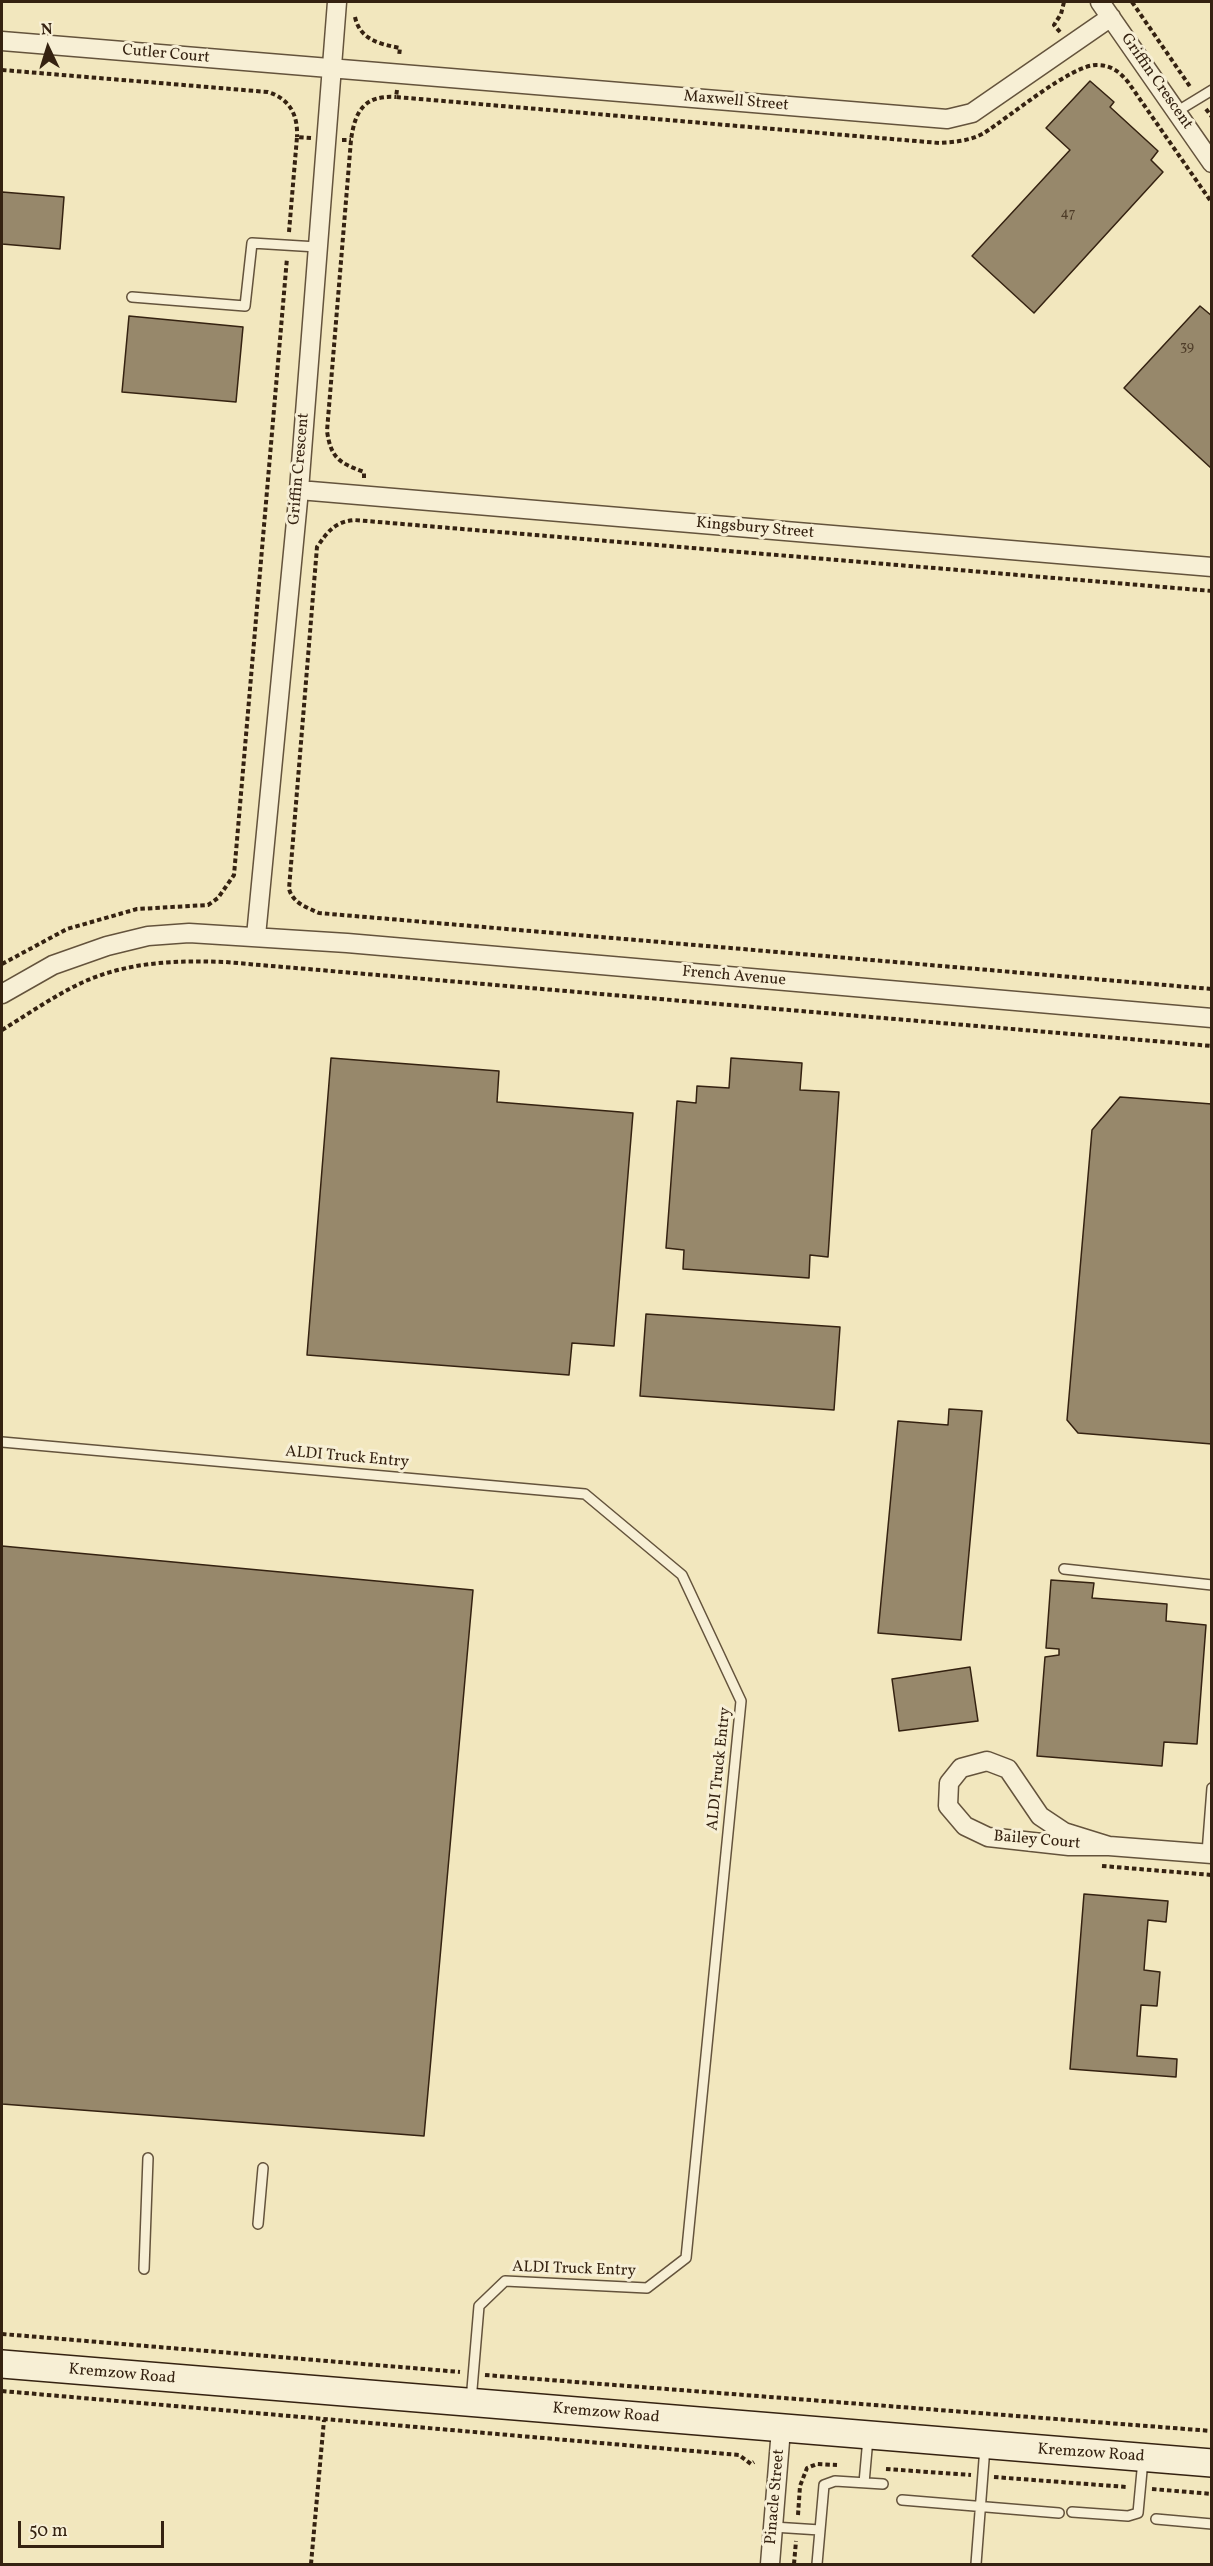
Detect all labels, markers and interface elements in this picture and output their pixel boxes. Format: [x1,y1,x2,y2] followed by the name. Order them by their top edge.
[18,18,78,78] north arrow
[40,19,53,41] text: N
[1116,30,1196,134] street label: Griffin Crescent
[121,42,211,68] street label: Cutler Court
[683,88,789,116] street label: Maxwell Street
[1060,206,1076,222] house number: 47
[1180,339,1194,355] house number: 39
[286,412,314,526] street label: Griffin Crescent
[695,514,815,544] street label: Kingsbury Street
[681,963,787,991] street label: French Avenue
[284,1443,410,1473] street label: ALDI Truck Entry
[704,1706,736,1832] street label: ALDI Truck Entry
[993,1828,1081,1854] street label: Bailey Court
[512,2258,636,2282] street label: ALDI Truck Entry
[68,2361,176,2389] street label: Kremzow Road
[552,2400,660,2428] street label: Kremzow Road
[1037,2441,1145,2467] street label: Kremzow Road
[762,2448,790,2546] street label: Pinacle Street
[21,2509,166,2547] scale bar
[29,2519,68,2544] text: 50 m

